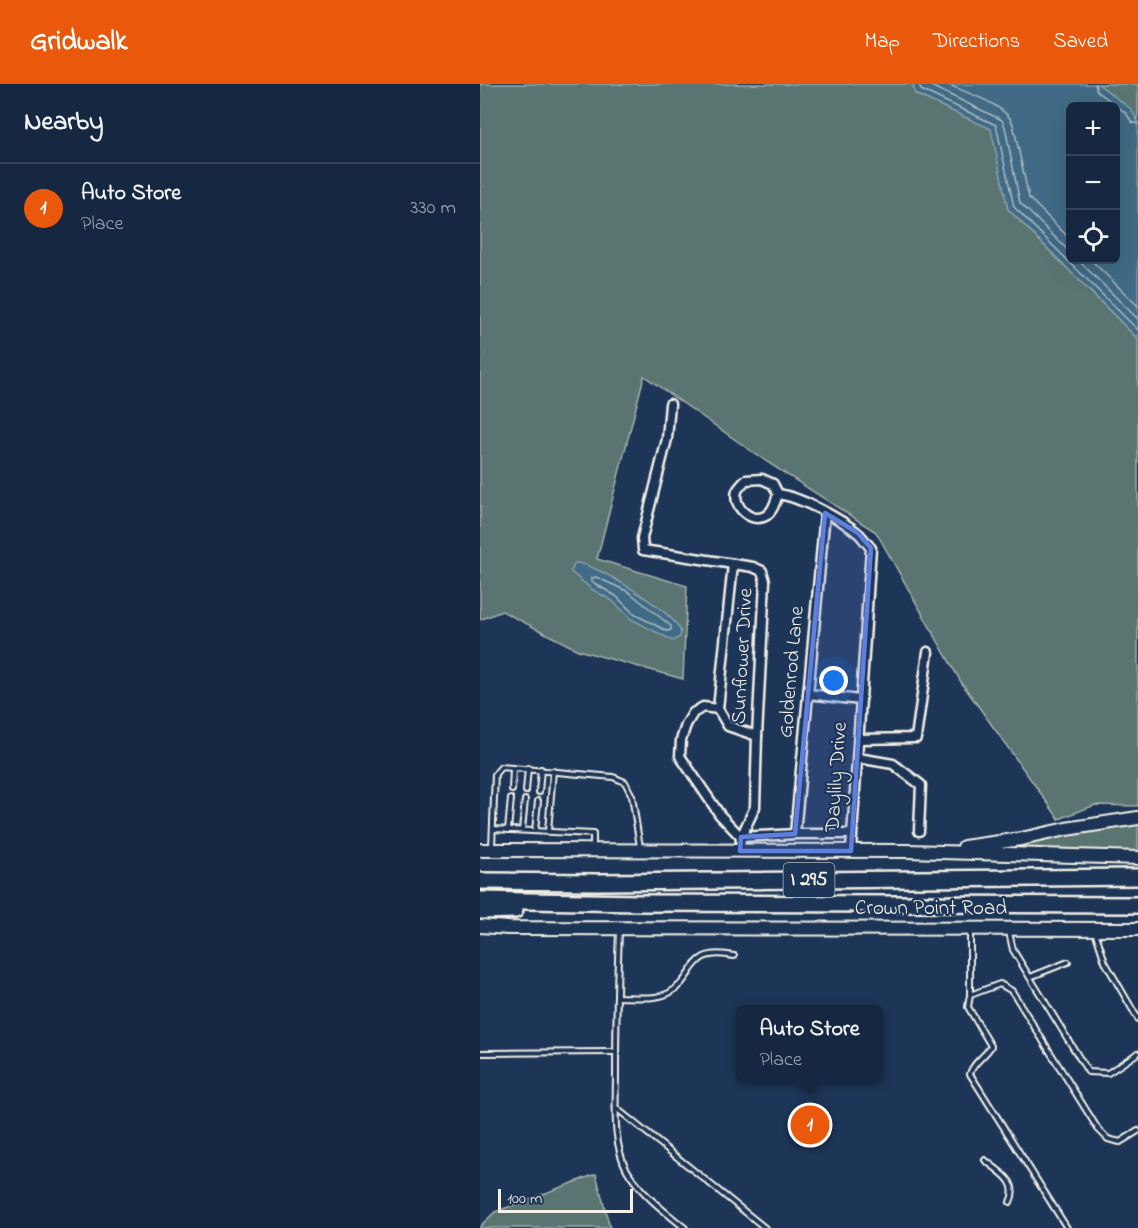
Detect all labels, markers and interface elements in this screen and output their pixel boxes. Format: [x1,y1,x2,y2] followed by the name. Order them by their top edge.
[30,22,127,63] text: Gridwalk
[864,27,900,57] text: Map
[933,27,1020,57] text: Directions
[1053,27,1108,57] text: Saved
[1066,102,1120,264] map controls
[1066,102,1120,156] button: +
[24,104,103,142] text: Nearby
[1066,156,1120,210] button: −
[81,178,181,210] text: Auto Store
[40,194,47,223] text: 1
[410,194,456,223] text: 330 m
[81,210,123,239] text: Place
[1066,210,1120,264] button: locate
[724,587,762,725] street label: Sunflower Drive
[771,604,813,739] street label: Goldenrod Lane
[819,666,848,695] your location
[818,720,858,834] street label: Daylily Drive
[784,863,834,897] road number: I 295
[855,894,1007,924] street label: Crown Point Road
[736,1005,883,1083] popup
[759,1014,860,1046] text: Auto Store
[759,1046,802,1075] text: Place
[790,1102,830,1148] pin: 1
[498,1186,633,1214] scale bar
[507,1187,542,1211] text: 100 m

